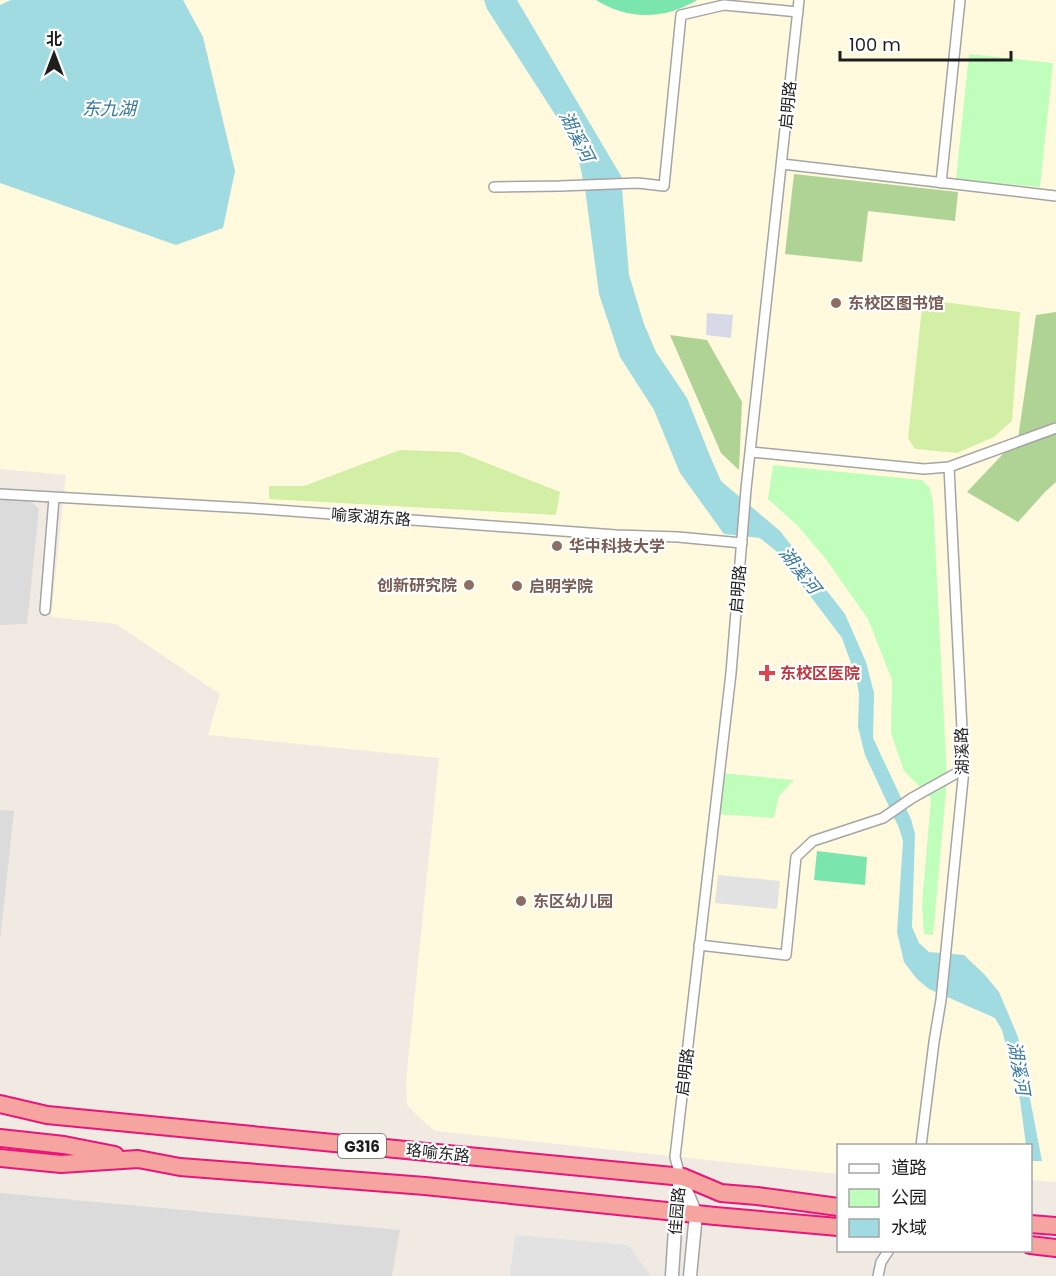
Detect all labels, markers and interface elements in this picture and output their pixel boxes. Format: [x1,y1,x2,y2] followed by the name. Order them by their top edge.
[24,24,84,84] north arrow
[840,24,1011,62] scale bar
[46,28,62,51] text: 北
[849,32,901,57] text: 100 m
[774,80,802,130] street label: 启明路
[82,96,139,121] water label: 东九湖
[554,106,602,168] water label: 湖溪河
[848,292,944,315] place label: 东校区图书馆
[829,296,843,310] marker: 东校区图书馆
[330,503,412,531] street label: 喻家湖东路
[569,535,665,558] place label: 华中科技大学
[550,539,564,553] marker: 华中科技大学
[774,541,828,601] water label: 湖溪河
[724,564,752,614] street label: 启明路
[377,574,457,597] place label: 创新研究院
[529,575,593,598] place label: 启明学院
[462,578,476,592] marker: 创新研究院
[510,579,524,593] marker: 启明学院
[780,662,860,685] place label: 东校区医院
[758,664,776,682] marker: 东校区医院
[950,727,974,775] street label: 湖溪路
[533,890,613,913] place label: 东区幼儿园
[514,894,528,908] marker: 东区幼儿园
[1002,1039,1037,1100] water label: 湖溪河
[671,1047,699,1097] street label: 启明路
[338,1134,386,1158] road number: G316
[405,1138,471,1168] street label: 珞喻东路
[837,1144,1032,1252] legend
[891,1155,927,1180] text: 道路
[891,1185,927,1210] text: 公园
[663,1186,691,1236] street label: 佳园路
[891,1215,927,1240] text: 水域

